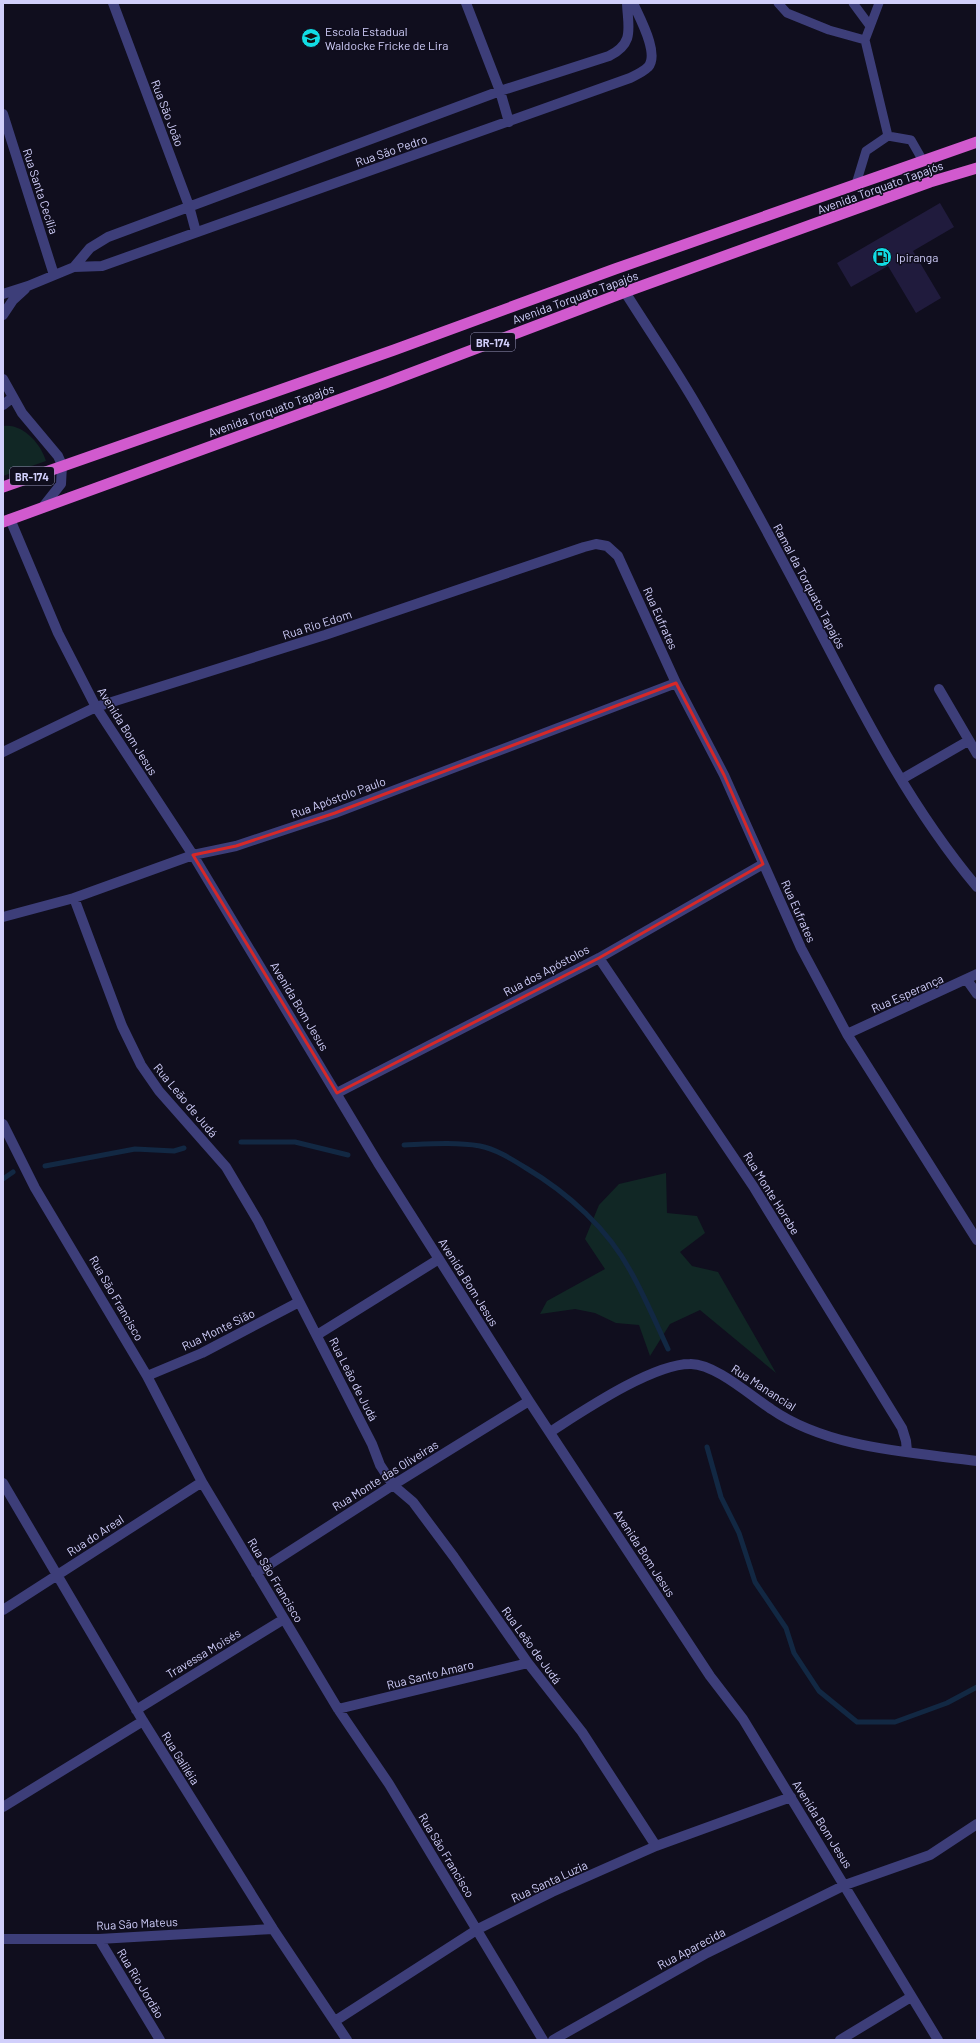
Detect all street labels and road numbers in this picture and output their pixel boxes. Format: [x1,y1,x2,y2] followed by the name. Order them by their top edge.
[149,78,187,148] street label: Rua São João
[353,131,429,169] street label: Rua São Pedro
[21,146,61,236] street label: Rua Santa Cecília
[815,158,945,216] street label: Avenida Torquato Tapajós
[510,268,640,326] street label: Avenida Torquato Tapajós
[471,333,515,351] road number: BR-174
[206,381,336,439] street label: Avenida Torquato Tapajós
[10,467,54,485] road number: BR-174
[771,521,849,651] street label: Ramal da Torquato Tapajós
[641,585,681,652] street label: Rua Eufrates
[281,606,353,642] street label: Rua Rio Edom
[95,684,161,778] street label: Avenida Bom Jesus
[289,773,387,821] street label: Rua Apóstolo Paulo
[779,878,819,945] street label: Rua Eufrates
[501,941,592,999] street label: Rua dos Apóstolos
[268,959,332,1053] street label: Avenida Bom Jesus
[869,971,945,1015] street label: Rua Esperança
[151,1060,221,1140] street label: Rua Leão de Judá
[741,1149,803,1237] street label: Rua Monte Horebe
[436,1235,502,1329] street label: Avenida Bom Jesus
[87,1253,147,1343] street label: Rua São Francisco
[179,1305,257,1353] street label: Rua Monte Sião
[327,1335,381,1423] street label: Rua Leão de Judá
[729,1361,799,1413] street label: Rua Manancial
[329,1437,441,1513] street label: Rua Monte das Oliveiras
[612,1507,679,1599] street label: Avenida Bom Jesus
[64,1512,126,1558] street label: Rua do Areal
[245,1535,307,1625] street label: Rua São Francisco
[499,1604,565,1686] street label: Rua Leão de Judá
[163,1625,243,1681] street label: Travessa Moisés
[385,1656,475,1692] street label: Rua Santo Amaro
[159,1729,203,1787] street label: Rua Galiléia
[790,1777,856,1871] street label: Avenida Bom Jesus
[416,1810,478,1900] street label: Rua São Francisco
[509,1857,589,1905] street label: Rua Santa Luzia
[96,1914,178,1932] street label: Rua São Mateus
[655,1924,727,1972] street label: Rua Aparecida
[115,1946,167,2020] street label: Rua Rio Jordão

